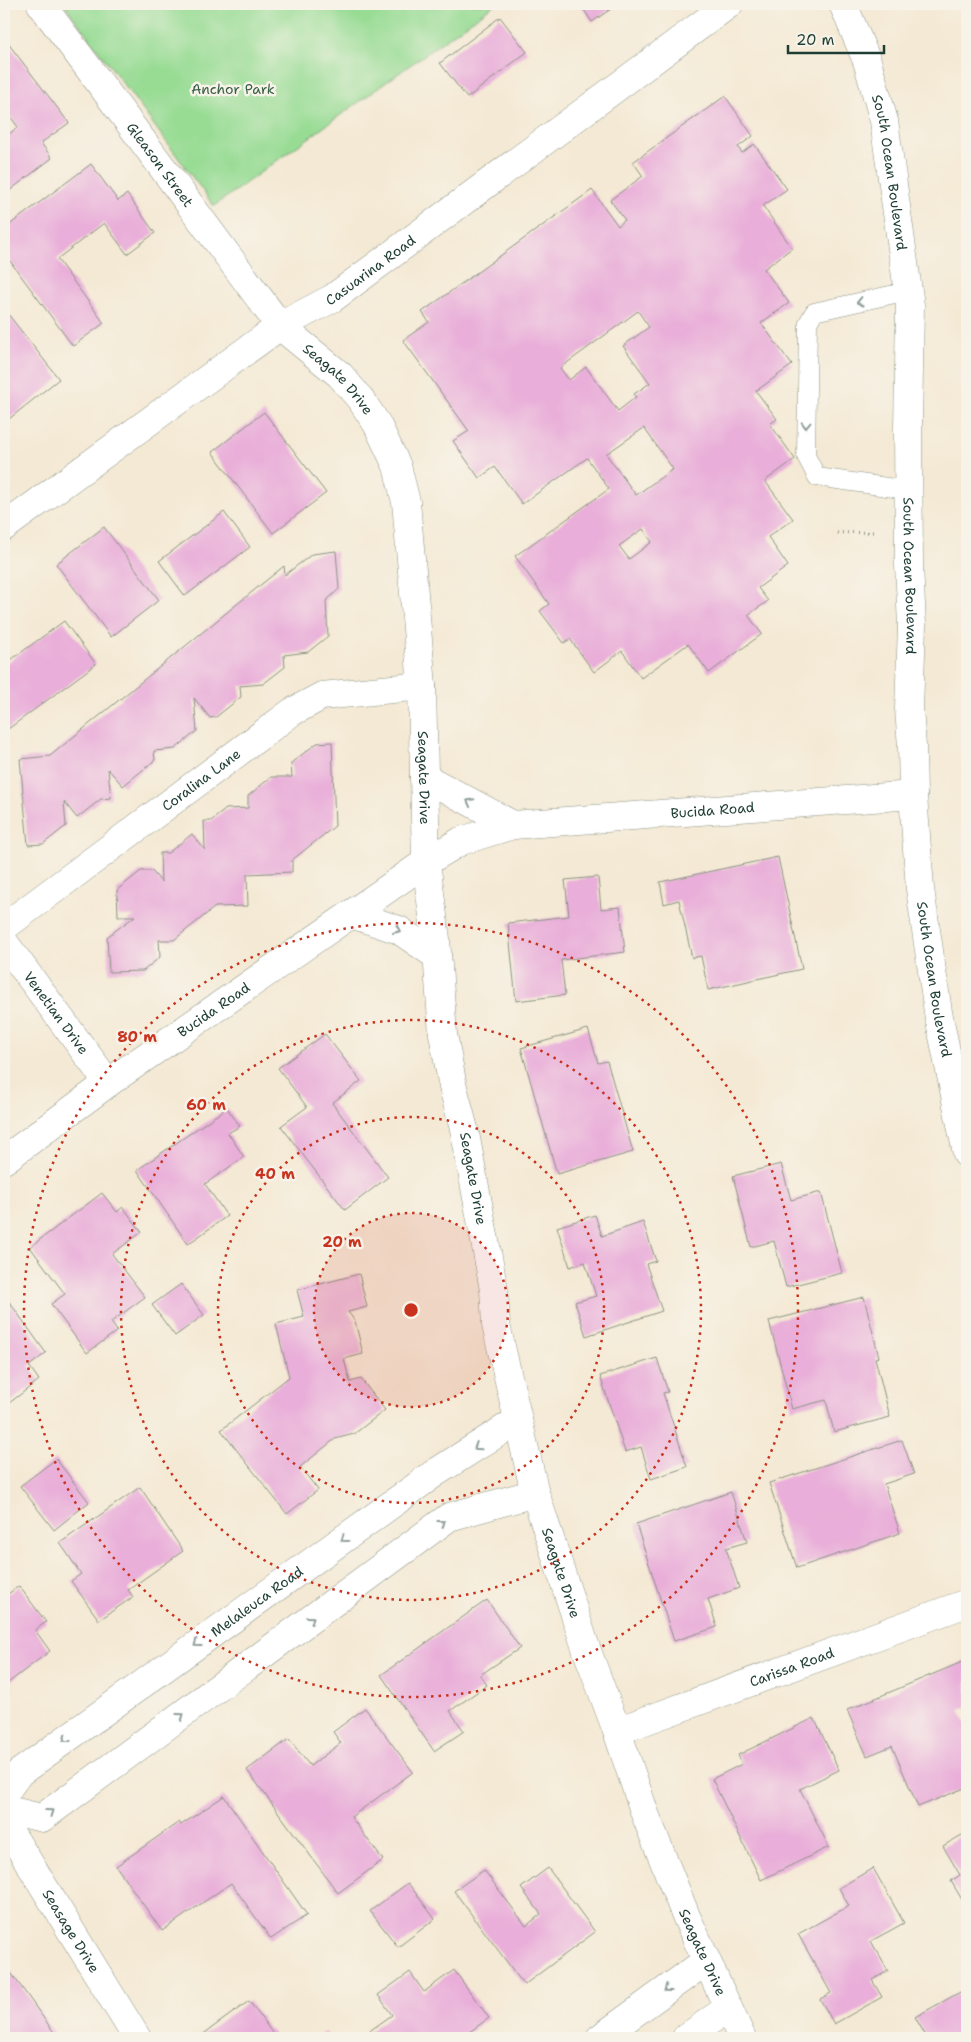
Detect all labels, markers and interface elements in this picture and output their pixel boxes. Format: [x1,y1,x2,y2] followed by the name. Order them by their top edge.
[788,22,885,54] scale bar
[796,30,835,50] text: 20 m
[191,80,275,98] park label: Anchor Park
[868,93,911,252] street label: South Ocean Boulevard
[123,119,197,210] street label: Gleason Street
[323,231,419,309] street label: Casuarina Road
[856,296,865,307] one-way arrow
[299,339,377,418] street label: Seagate Drive
[801,422,811,429] one-way arrow
[899,497,921,655] street label: South Ocean Boulevard
[414,731,434,825] street label: Seagate Drive
[158,745,244,815] street label: Coralina Lane
[467,798,476,808] one-way arrow
[670,798,755,822] street label: Bucida Road
[913,900,956,1059] street label: South Ocean Boulevard
[392,923,401,934] one-way arrow
[20,968,93,1058] street label: Venetian Drive
[174,978,253,1041] street label: Bucida Road
[117,1027,157,1047] text: 80 m
[186,1095,226,1115] text: 60 m
[456,1131,491,1226] street label: Seagate Drive
[255,1164,295,1184] text: 40 m
[322,1232,362,1252] text: 20 m
[402,1301,420,1319] centre of rings
[473,1440,482,1450] one-way arrow
[436,1520,445,1528] one-way arrow
[538,1526,585,1620] street label: Seagate Drive
[340,1533,349,1542] one-way arrow
[207,1562,307,1641] street label: Melaleuca Road
[305,1616,315,1625] one-way arrow
[194,1638,203,1648] one-way arrow
[747,1643,837,1691] street label: Carissa Road
[175,1713,184,1721] one-way arrow
[63,1734,72,1742] one-way arrow
[44,1809,54,1818] one-way arrow
[39,1886,104,1976] street label: Seasage Drive
[675,1906,730,1999] street label: Seagate Drive
[663,1983,673,1992] one-way arrow

